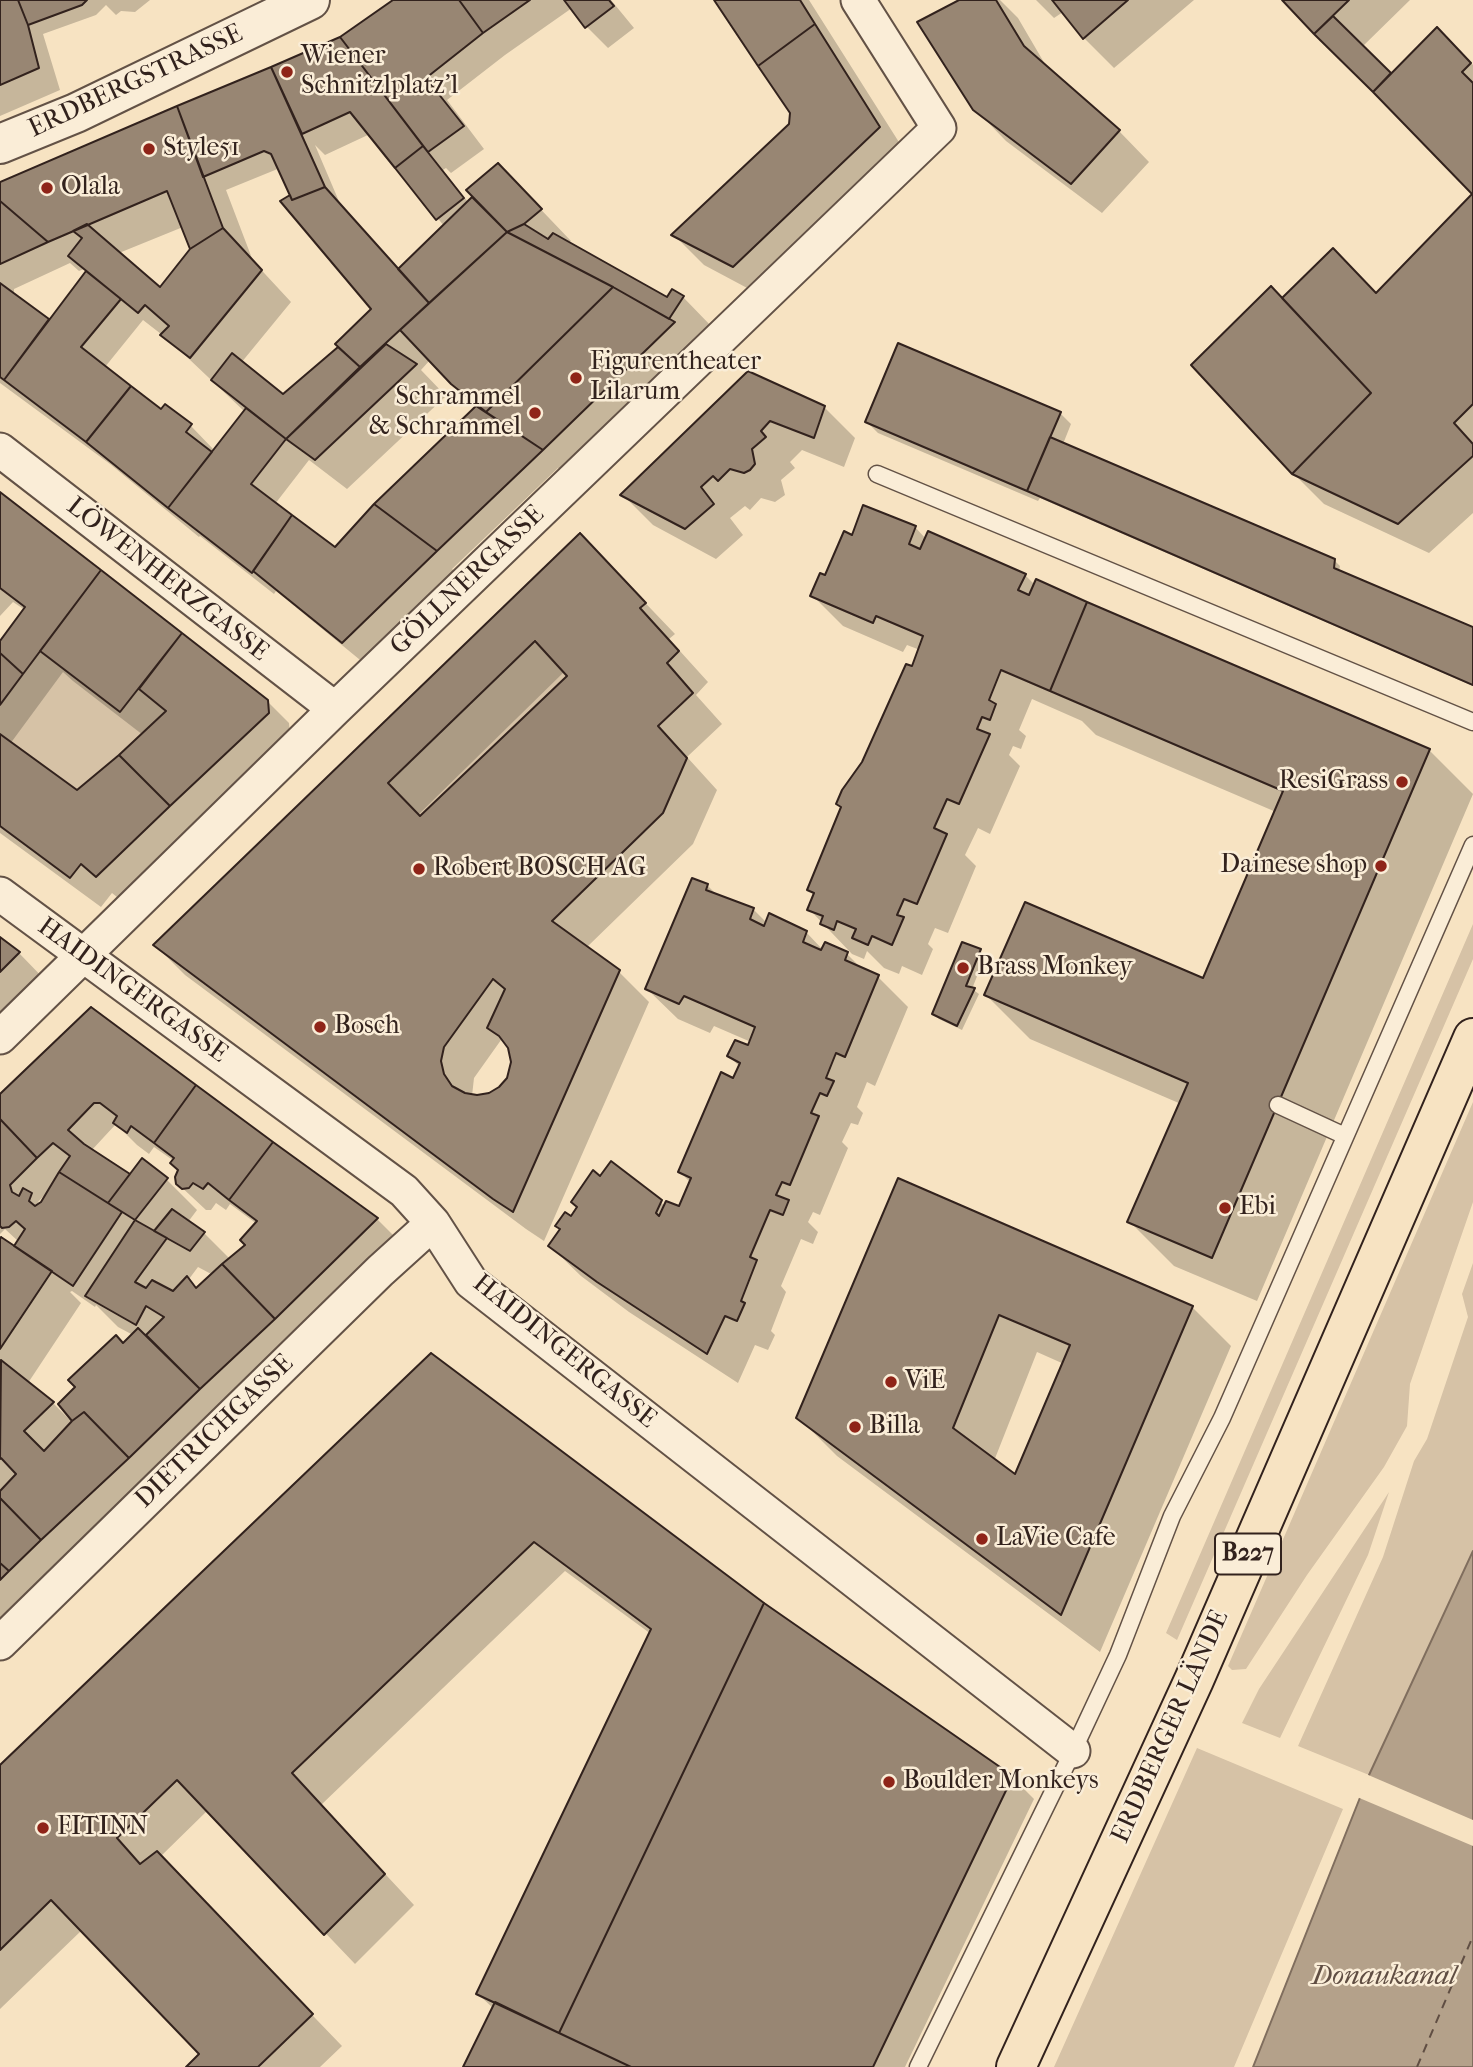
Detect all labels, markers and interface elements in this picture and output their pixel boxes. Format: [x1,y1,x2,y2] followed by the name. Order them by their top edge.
[24,19,248,145] street label: ERDBERGSTRASSE
[301,41,458,102] place label: Wiener Schnitzlplatz'l
[279,64,295,80] marker: Wiener Schnitzlplatz'l
[163,133,240,165] place label: Style51
[141,141,157,157] marker: Style51
[61,172,120,204] place label: Olala
[39,180,55,196] marker: Olala
[590,347,761,408] place label: Figurentheater Lilarum
[568,370,584,386] marker: Figurentheater Lilarum
[369,382,521,444] place label: Schrammel & Schrammel
[527,405,543,421] marker: Schrammel & Schrammel
[60,492,274,668] street label: LÖWENHERZGASSE
[385,500,551,662] street label: GÖLLNERGASSE
[1279,766,1388,798] place label: ResiGrass
[1394,774,1410,790] marker: ResiGrass
[1220,850,1367,882] place label: Dainese shop
[433,853,646,885] place label: Robert BOSCH AG
[1373,858,1389,874] marker: Dainese shop
[411,861,427,877] marker: Robert BOSCH AG
[31,912,233,1070] street label: HAIDINGERGASSE
[977,952,1133,984] place label: Brass Monkey
[955,960,971,976] marker: Brass Monkey
[334,1011,400,1043] place label: Bosch
[312,1019,328,1035] marker: Bosch
[1239,1192,1276,1224] place label: Ebi
[1217,1200,1233,1216] marker: Ebi
[466,1268,662,1436] street label: HAIDINGERGASSE
[130,1349,300,1515] street label: DIETRICHGASSE
[905,1366,945,1398] place label: ViE
[883,1374,899,1390] marker: ViE
[869,1411,920,1443] place label: Billa
[847,1419,863,1435] marker: Billa
[996,1523,1116,1555] place label: LaVie Cafe
[974,1531,990,1547] marker: LaVie Cafe
[1215,1534,1281,1574] road number: B227
[1106,1606,1236,1848] street label: ERDBERGER LÄNDE
[903,1766,1099,1798] place label: Boulder Monkeys
[881,1774,897,1790] marker: Boulder Monkeys
[57,1812,148,1844] place label: FITINN
[35,1820,51,1836] marker: FITINN
[1312,1960,1456,1994] water label: Donaukanal

